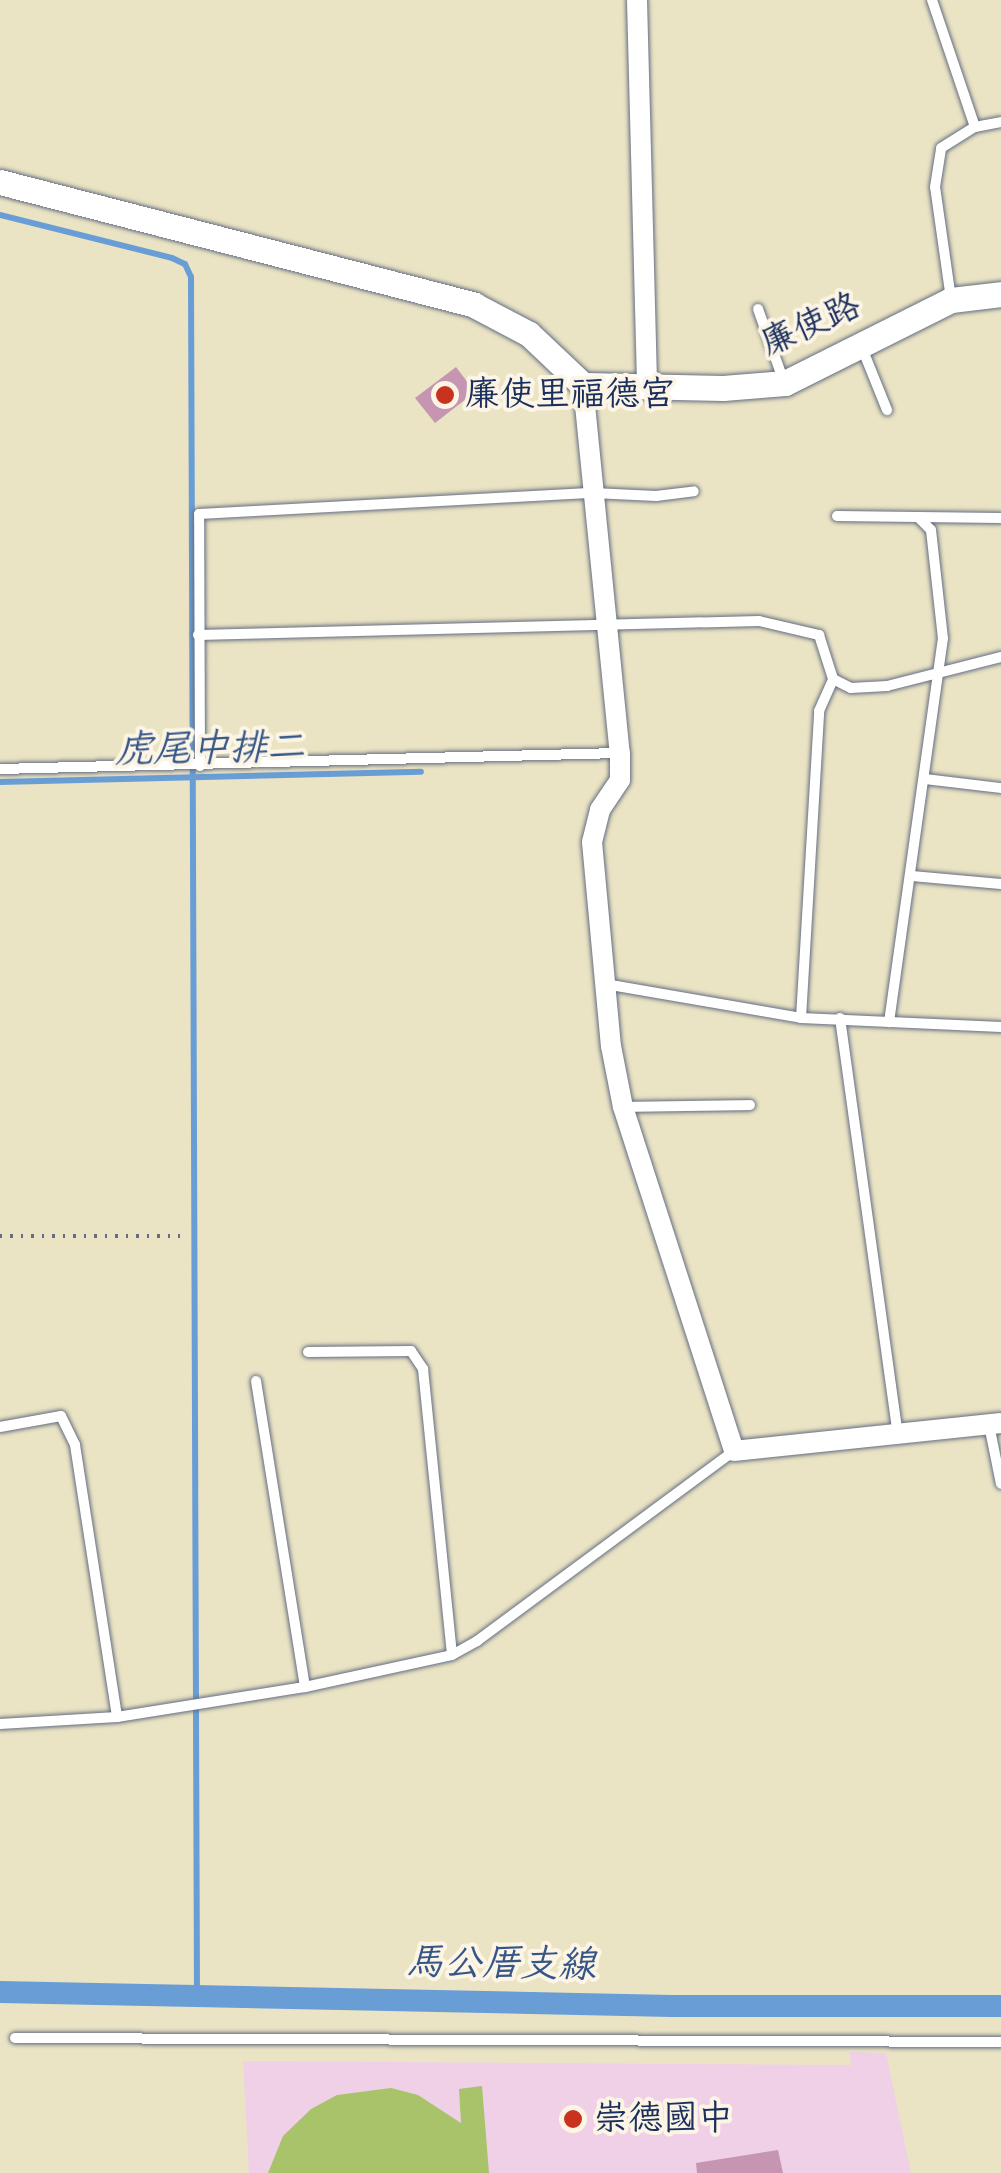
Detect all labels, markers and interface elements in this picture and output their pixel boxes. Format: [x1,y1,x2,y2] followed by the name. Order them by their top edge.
[754,284,868,366] street label: 廉使路
[465,374,675,416] place label: 廉使里福德宮
[434,384,456,406] marker: 廉使里福德宮
[115,725,305,773] water label: 虎尾中排二
[406,1940,596,1988] water label: 馬公厝支線
[593,2098,733,2140] place label: 崇德國中
[562,2108,584,2130] marker: 崇德國中

